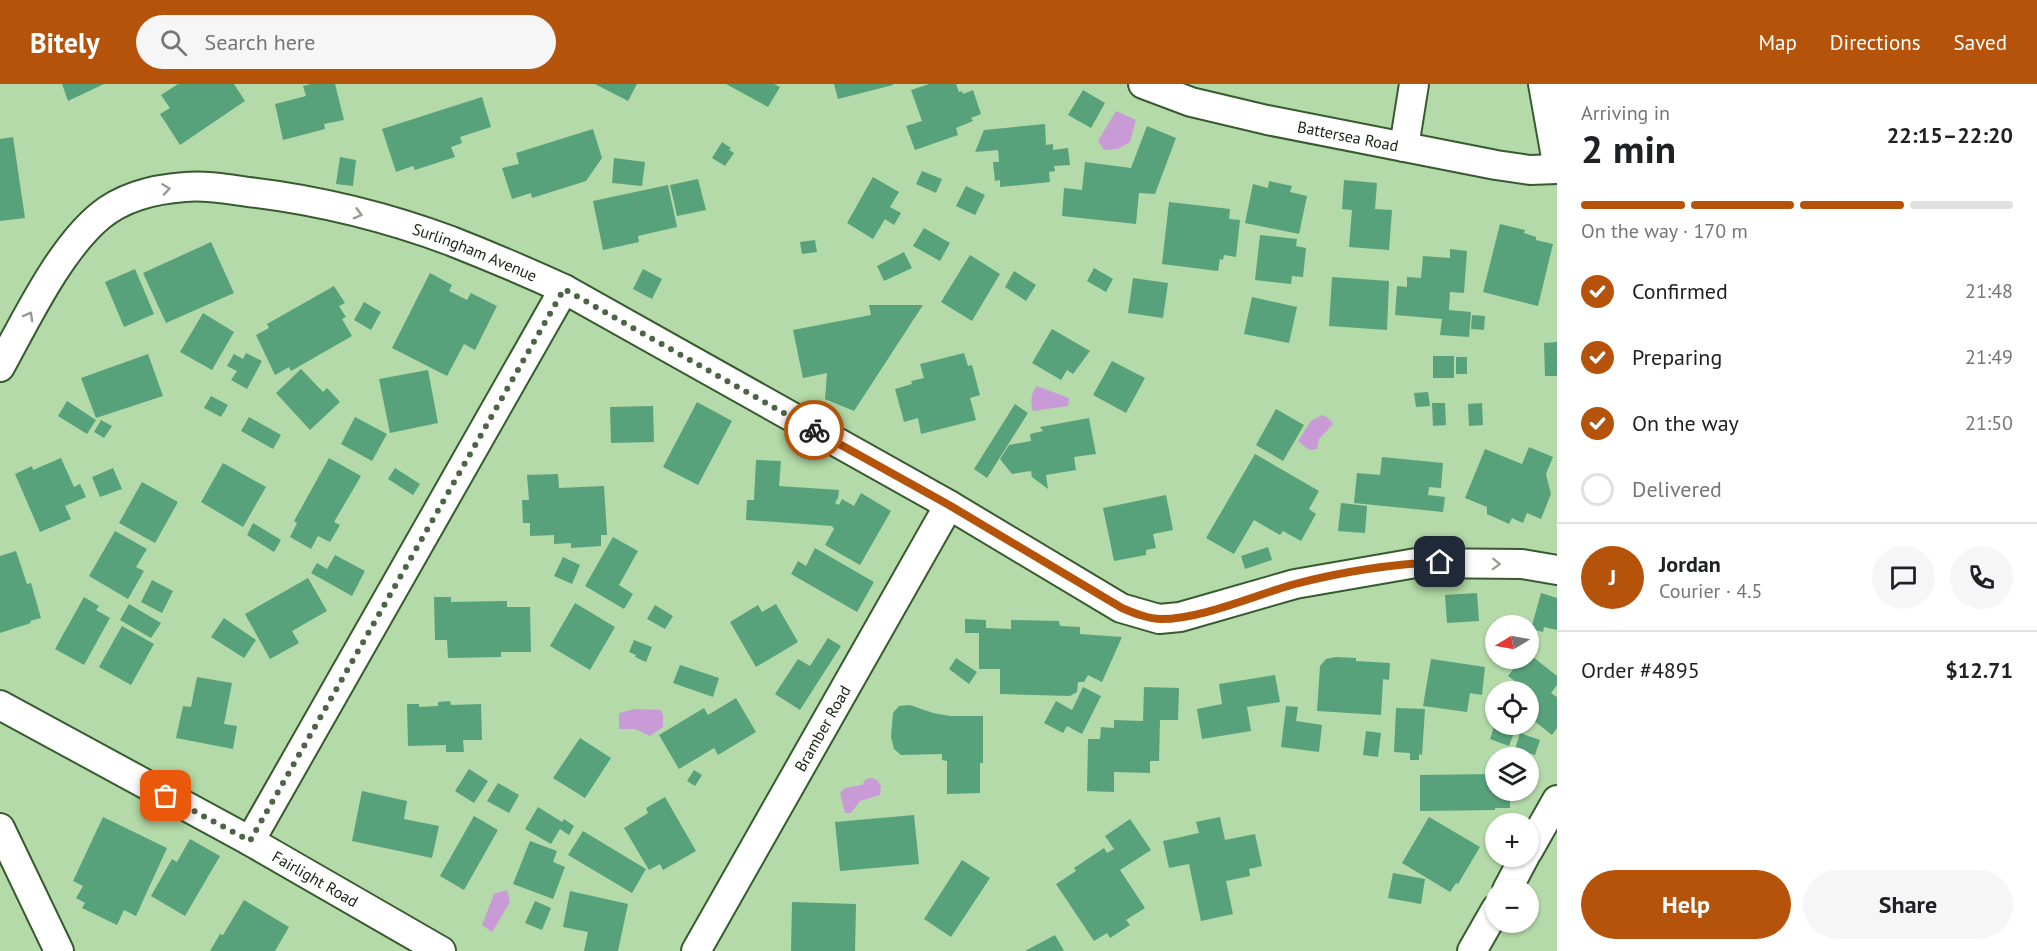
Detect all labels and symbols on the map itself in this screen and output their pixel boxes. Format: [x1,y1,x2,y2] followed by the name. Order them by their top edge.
[1296,116,1400,156] street label: Battersea Road
[161,184,171,196] one-way arrow
[353,206,363,219] one-way arrow
[410,218,540,286] street label: Surlingham Avenue
[21,311,33,322] one-way arrow
[784,400,844,460] courier
[1414,536,1465,587] pin
[1492,557,1501,570] one-way arrow
[1485,615,1539,669] north arrow
[790,682,855,775] street label: Bramber Road
[140,770,191,821] pin
[269,846,362,911] street label: Fairlight Road

